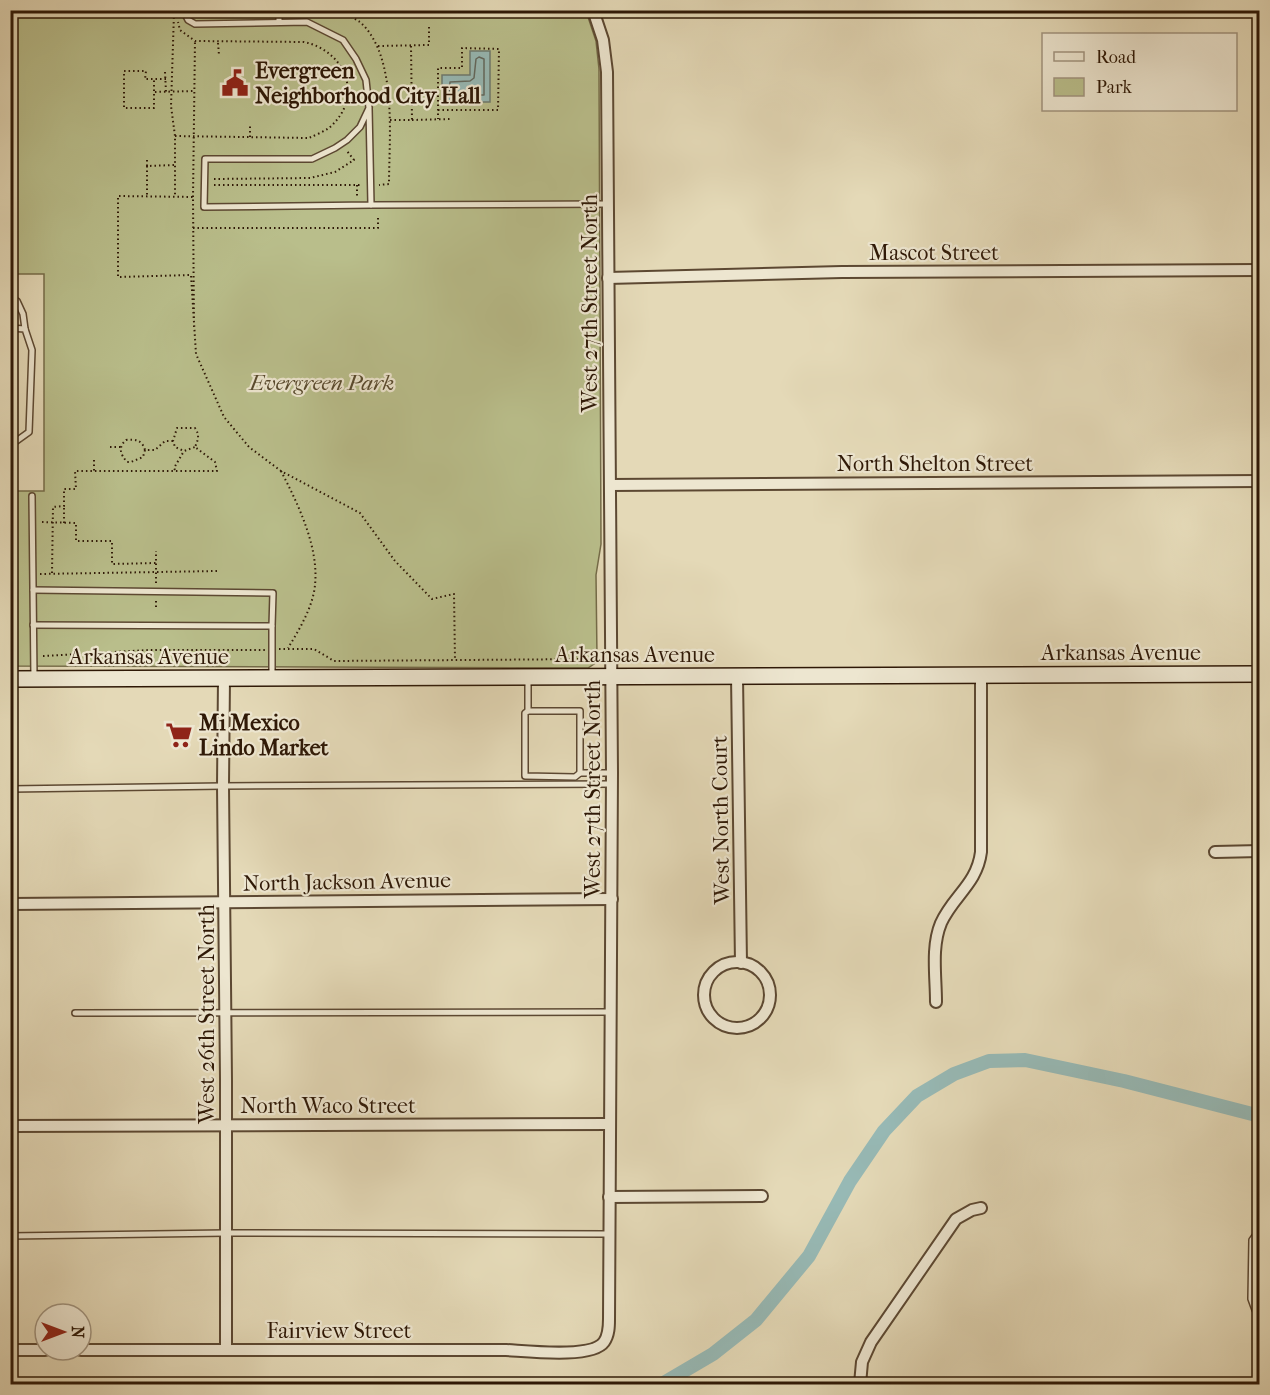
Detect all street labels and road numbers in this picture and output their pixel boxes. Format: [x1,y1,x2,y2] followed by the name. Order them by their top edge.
[577,193,603,413] street label: West 27th Street North
[869,240,999,266] street label: Mascot Street
[837,451,1033,477] street label: North Shelton Street
[1040,640,1201,666] street label: Arkansas Avenue
[554,642,715,668] street label: Arkansas Avenue
[68,644,229,670] street label: Arkansas Avenue
[580,679,606,899] street label: West 27th Street North
[707,735,735,906] street label: West North Court
[243,867,451,897] street label: North Jackson Avenue
[194,904,220,1125] street label: West 26th Street North
[240,1093,416,1119] street label: North Waco Street
[267,1318,412,1344] street label: Fairview Street

